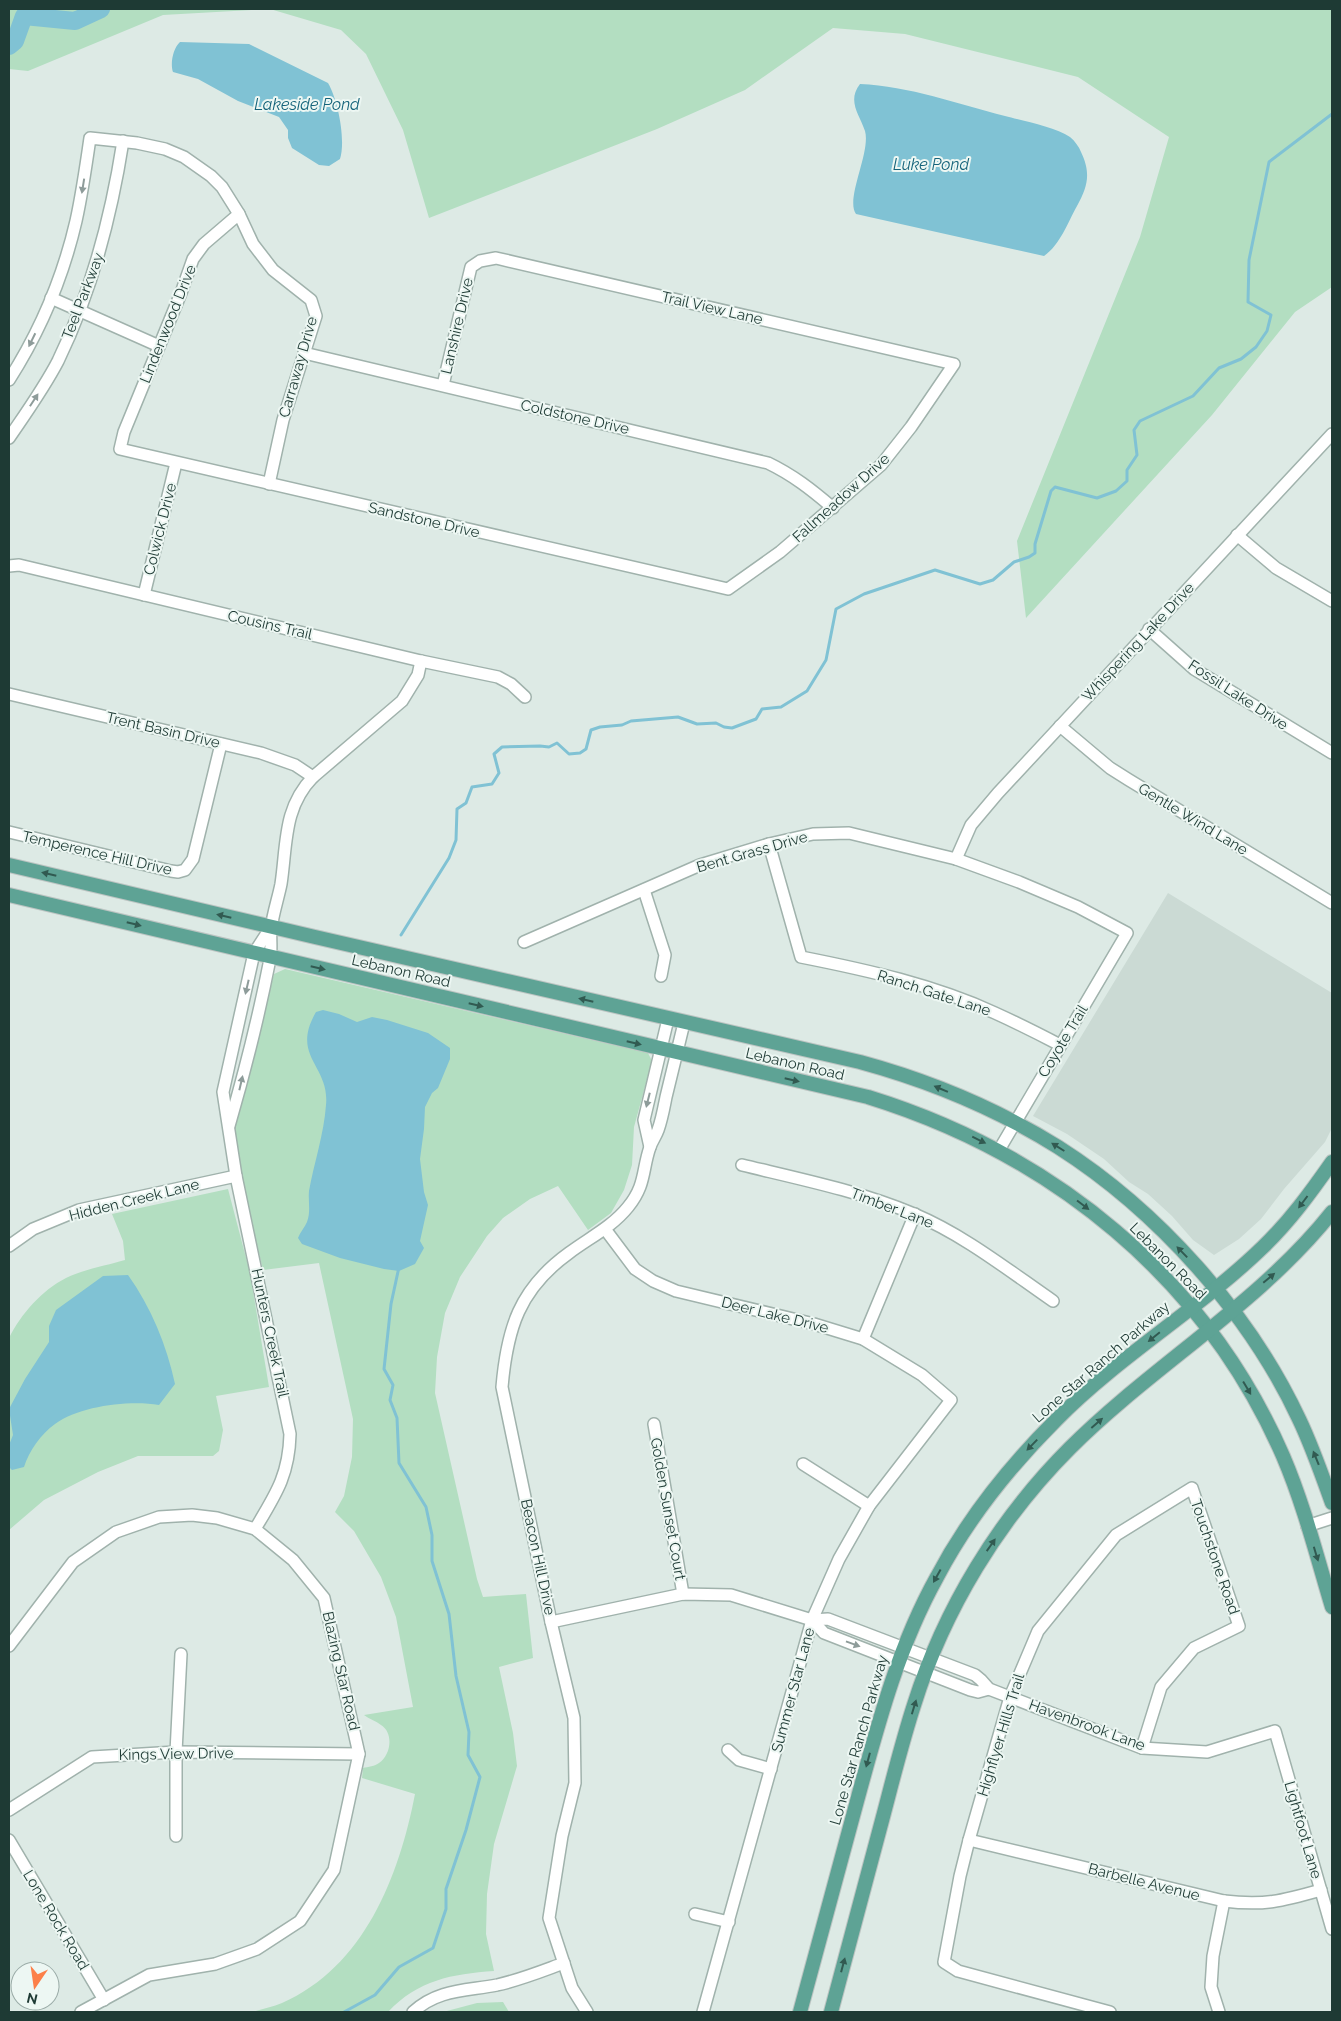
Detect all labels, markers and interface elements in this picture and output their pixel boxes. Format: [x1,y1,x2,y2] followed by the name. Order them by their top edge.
[254,95,360,114] water label: Lakeside Pond
[893,155,969,174] water label: Luke Pond
[78,178,86,194] one-way arrow
[58,250,108,342] street label: Teel Parkway
[136,262,200,386] street label: Lindenwood Drive
[437,276,477,376] street label: Lanshire Drive
[660,288,765,328] street label: Trail View Lane
[275,314,321,420] street label: Carraway Drive
[28,333,36,347] one-way arrow
[29,394,39,407] one-way arrow
[519,396,631,438] street label: Coldstone Drive
[789,450,893,546] street label: Fallmeadow Drive
[140,481,180,577] street label: Colwick Drive
[367,498,482,542] street label: Sandstone Drive
[1078,579,1198,705] street label: Whispering Lake Drive
[226,606,315,644] street label: Cousins Trail
[1185,656,1291,734] street label: Fossil Lake Drive
[104,708,222,752] street label: Trent Basin Drive
[1135,779,1251,859] street label: Gentle Wind Lane
[20,827,174,879] street label: Temperence Hill Drive
[694,828,810,876] street label: Bent Grass Drive
[42,870,57,878] one-way arrow
[217,912,232,920] one-way arrow
[126,920,141,928] one-way arrow
[350,951,452,991] street label: Lebanon Road
[310,964,325,972] one-way arrow
[875,966,993,1020] street label: Ranch Gate Lane
[242,980,250,996] one-way arrow
[579,996,594,1004] one-way arrow
[469,1001,484,1009] one-way arrow
[1034,1001,1092,1080] street label: Coyote Trail
[627,1039,642,1047] one-way arrow
[744,1044,846,1084] street label: Lebanon Road
[237,1076,245,1091] one-way arrow
[785,1076,800,1084] one-way arrow
[934,1084,948,1092] one-way arrow
[644,1093,652,1108] one-way arrow
[971,1136,986,1144] one-way arrow
[1051,1143,1065,1152] one-way arrow
[67,1175,201,1225] street label: Hidden Creek Lane
[848,1184,936,1232] street label: Timber Lane
[1298,1195,1309,1208] one-way arrow
[1076,1200,1090,1210] one-way arrow
[1126,1219,1210,1303] street label: Lebanon Road
[1176,1246,1188,1258] one-way arrow
[248,1267,293,1400] street label: Hunters Creek Trail
[1262,1273,1275,1284] one-way arrow
[719,1293,831,1337] street label: Deer Lake Drive
[1029,1298,1173,1426] street label: Lone Star Ranch Parkway
[1147,1332,1160,1343] one-way arrow
[1243,1380,1251,1395] one-way arrow
[1090,1417,1103,1428] one-way arrow
[647,1436,689,1582] street label: Golden Sunset Court
[1026,1438,1038,1450] one-way arrow
[1311,1450,1319,1465] one-way arrow
[517,1497,559,1617] street label: Beacon Hill Drive
[1187,1497,1243,1617] street label: Touchstone Road
[986,1538,996,1552] one-way arrow
[1312,1546,1320,1561] one-way arrow
[933,1569,941,1583] one-way arrow
[319,1610,363,1732] street label: Blazing Star Road
[768,1625,818,1754] street label: Summer Star Lane
[846,1640,861,1648] one-way arrow
[826,1653,892,1827] street label: Lone Star Ranch Parkway
[974,1670,1029,1799] street label: Highflyer Hills Trail
[1026,1696,1148,1754] street label: Havenbrook Lane
[910,1699,918,1714] one-way arrow
[118,1744,234,1764] street label: Kings View Drive
[864,1753,872,1768] one-way arrow
[1280,1779,1326,1881] street label: Lightfoot Lane
[1086,1859,1202,1905] street label: Barbelle Avenue
[19,1867,93,1973] street label: Lone Rock Road
[840,1958,848,1973] one-way arrow
[10,1961,60,2011] north arrow
[25,1990,39,2008] text: N

